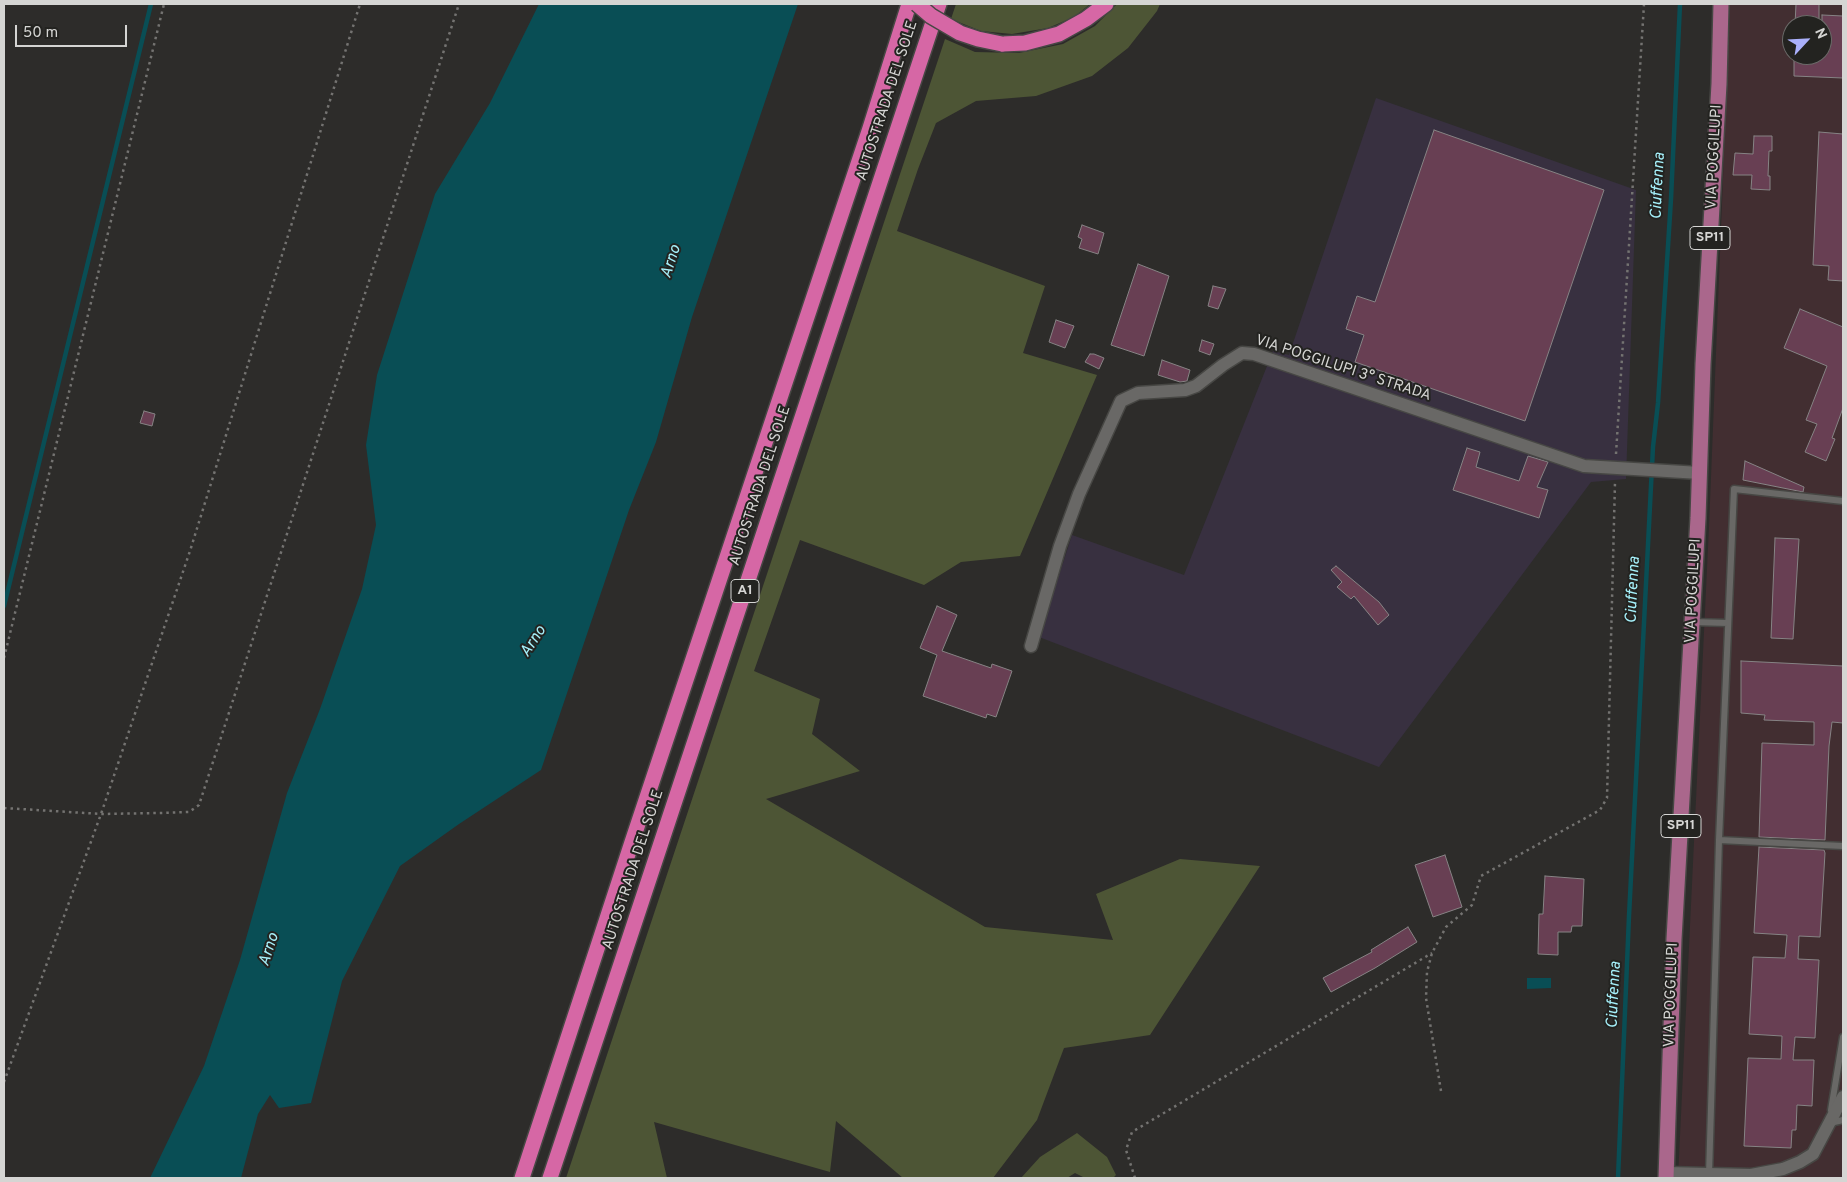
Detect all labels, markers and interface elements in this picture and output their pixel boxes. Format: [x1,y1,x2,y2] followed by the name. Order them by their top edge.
[18,15,130,47] scale bar
[1782,15,1832,65] north arrow
[854,19,922,183] street label: AUTOSTRADA DEL SOLE
[23,24,58,43] text: 50 m
[1810,26,1830,42] text: N
[1703,104,1727,210] street label: VIA POGGILUPI
[1648,152,1670,220] water label: Ciuffenna
[1690,227,1730,250] road number: SP11
[658,243,686,281] water label: Arno
[1253,332,1433,406] street label: VIA POGGILUPI 3° STRADA
[727,404,795,568] street label: AUTOSTRADA DEL SOLE
[1682,538,1706,644] street label: VIA POGGILUPI
[1623,556,1645,624] water label: Ciuffenna
[731,580,759,602] road number: A1
[517,623,551,661] water label: Arno
[600,788,668,952] street label: AUTOSTRADA DEL SOLE
[1661,814,1701,838] road number: SP11
[256,931,284,969] water label: Arno
[1661,942,1683,1048] street label: VIA POGGILUPI
[1604,961,1626,1029] water label: Ciuffenna

